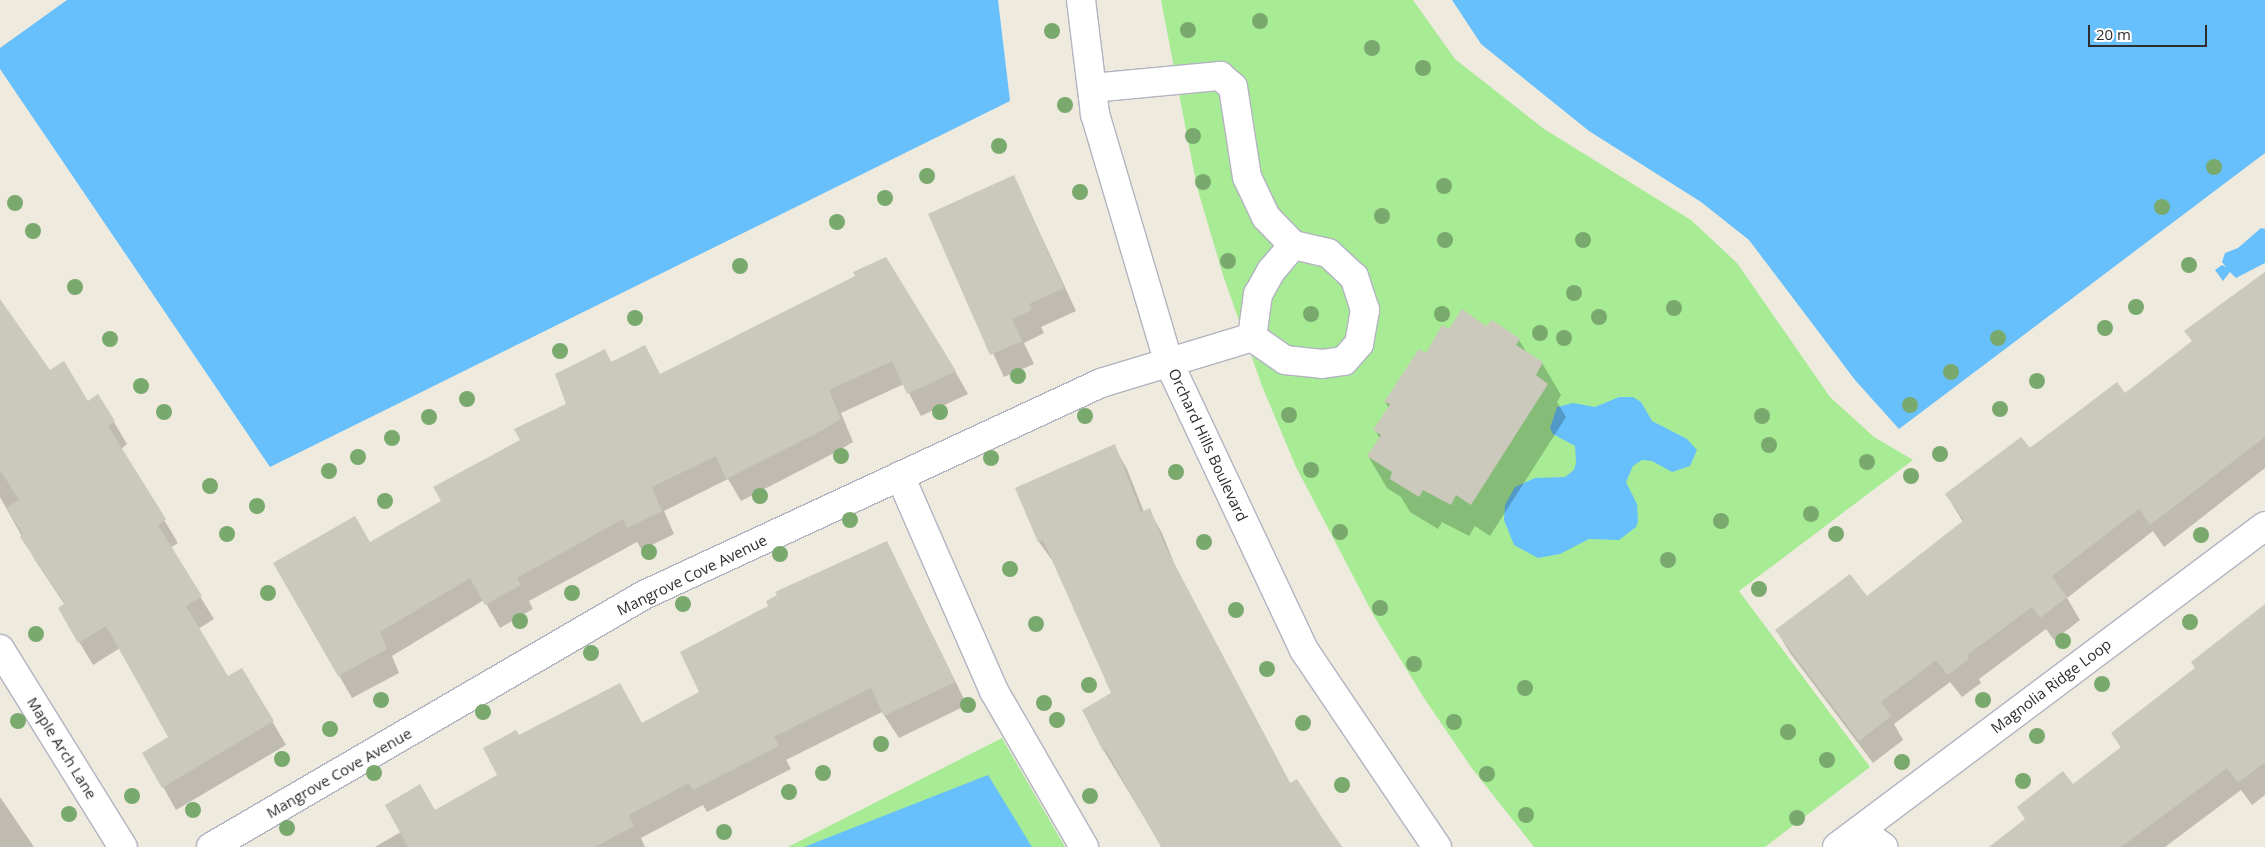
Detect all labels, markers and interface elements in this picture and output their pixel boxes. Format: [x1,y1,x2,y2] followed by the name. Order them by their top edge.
[2090,15,2209,47] scale bar
[2096,24,2131,44] text: 20 m
[1165,366,1251,524] street label: Orchard Hills Boulevard
[614,531,770,619] street label: Mangrove Cove Avenue
[1987,635,2115,737] street label: Magnolia Ridge Loop
[23,694,101,802] street label: Maple Arch Lane
[263,724,415,822] street label: Mangrove Cove Avenue

